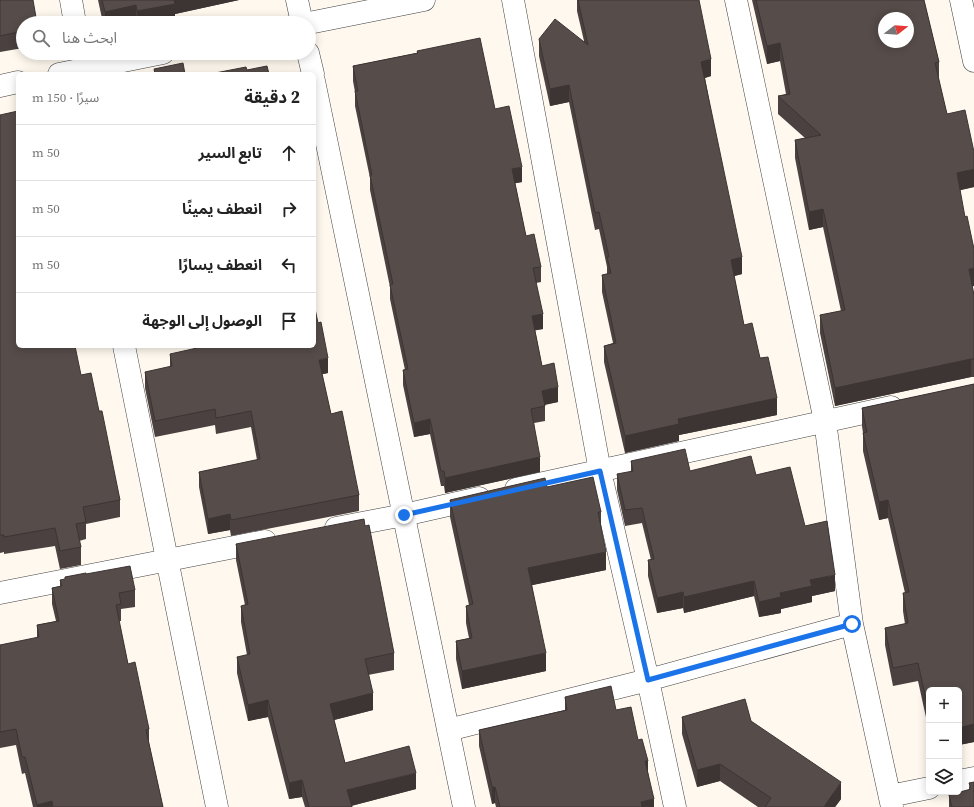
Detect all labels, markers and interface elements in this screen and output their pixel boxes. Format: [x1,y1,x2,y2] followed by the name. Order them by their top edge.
[878,12,914,48] north arrow
[16,16,316,60] search box
[30,27,52,49] icon: search
[62,27,117,48] text: ابحث هنا
[244,85,300,109] text: 2 دقيقة
[32,89,99,106] text: سيرًا · 150 m
[199,142,262,163] text: تابع السير
[278,142,300,164] icon: ahead
[32,144,60,161] text: 50 m
[182,198,262,219] text: انعطف يمينًا
[278,198,300,220] icon: right
[32,200,60,217] text: 50 m
[178,254,262,275] text: انعطف يسارًا
[278,254,300,276] icon: left
[32,256,60,273] text: 50 m
[142,310,262,331] text: الوصول إلى الوجهة
[278,310,300,332] icon: arrive
[395,506,413,524] route end
[843,615,861,633] route start
[926,687,962,795] map controls
[926,687,962,723] button: +
[926,723,962,759] button: −
[926,759,962,795] button: layers

